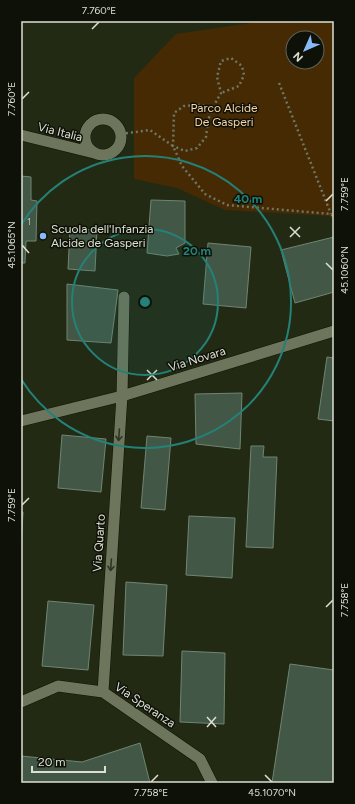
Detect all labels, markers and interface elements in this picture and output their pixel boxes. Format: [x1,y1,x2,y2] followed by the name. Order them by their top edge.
[82,4,116,17] text: 7.760°E
[285,30,325,70] north arrow
[291,49,306,64] text: N
[5,82,18,116] text: 7.760°E
[190,101,258,129] park label: Parco Alcide De Gasperi
[36,120,84,144] street label: Via Italia
[338,177,351,211] text: 7.759°E
[234,192,262,206] text: 40 m
[27,215,31,228] house number: 1
[5,221,18,269] text: 45.1065°N
[51,222,153,250] place label: Scuola dell'Infanzia Alcide de Gasperi
[38,231,48,241] marker: Scuola dell'Infanzia Alcide de Gasperi
[183,244,211,258] text: 20 m
[338,246,351,294] text: 45.1060°N
[138,295,152,309] centre of rings
[167,344,227,374] street label: Via Novara
[116,428,123,441] one-way arrow
[5,488,18,522] text: 7.759°E
[90,514,108,572] street label: Via Quarto
[108,558,115,571] one-way arrow
[338,583,351,617] text: 7.758°E
[112,680,178,730] street label: Via Speranza
[32,748,105,774] scale bar
[38,755,66,769] text: 20 m
[134,786,168,799] text: 7.758°E
[248,786,296,799] text: 45.1070°N

